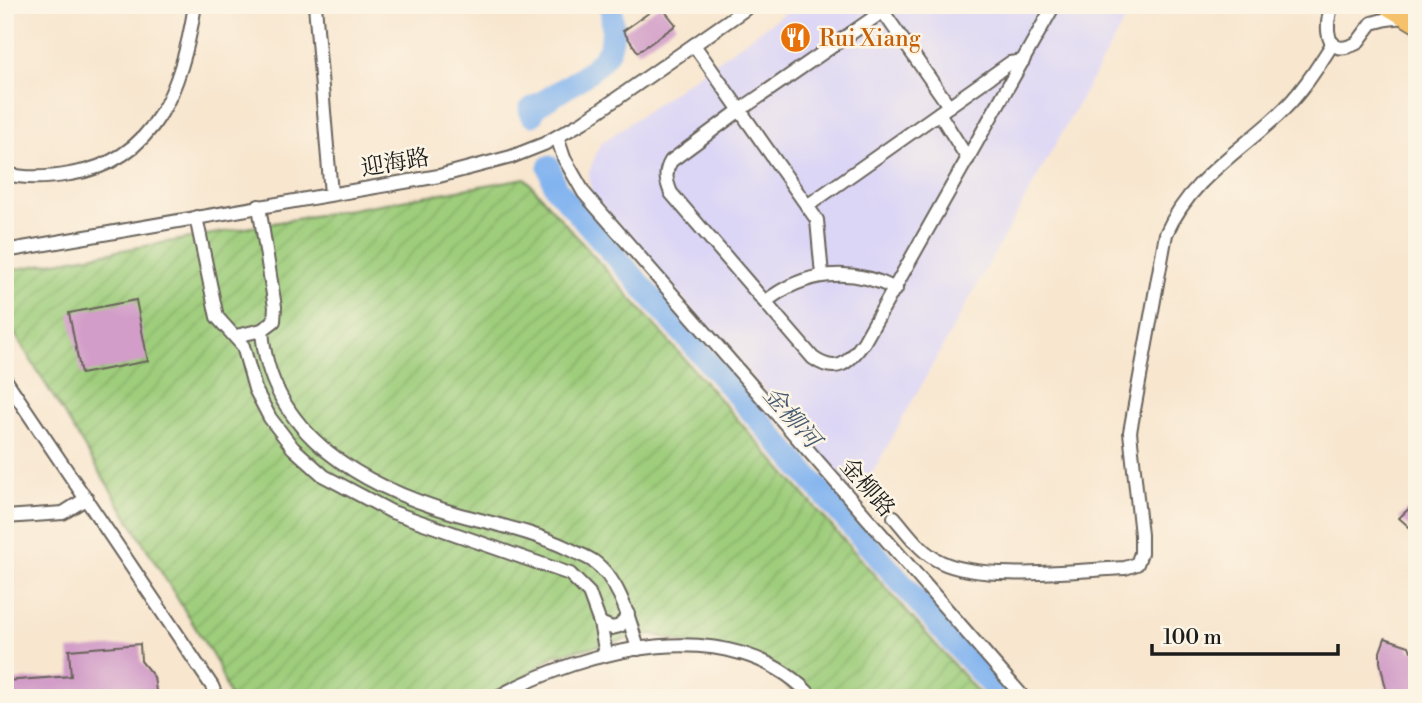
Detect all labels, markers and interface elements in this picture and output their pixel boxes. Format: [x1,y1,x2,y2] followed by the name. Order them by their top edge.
[779,21,813,55] restaurant icon: Rui Xiang
[819,25,921,53] place label: Rui Xiang
[359,143,432,183] street label: 迎海路
[756,381,829,458] water label: 金柳河
[834,452,900,523] street label: 金柳路
[1152,612,1338,656] scale bar
[1163,625,1222,651] text: 100 m

